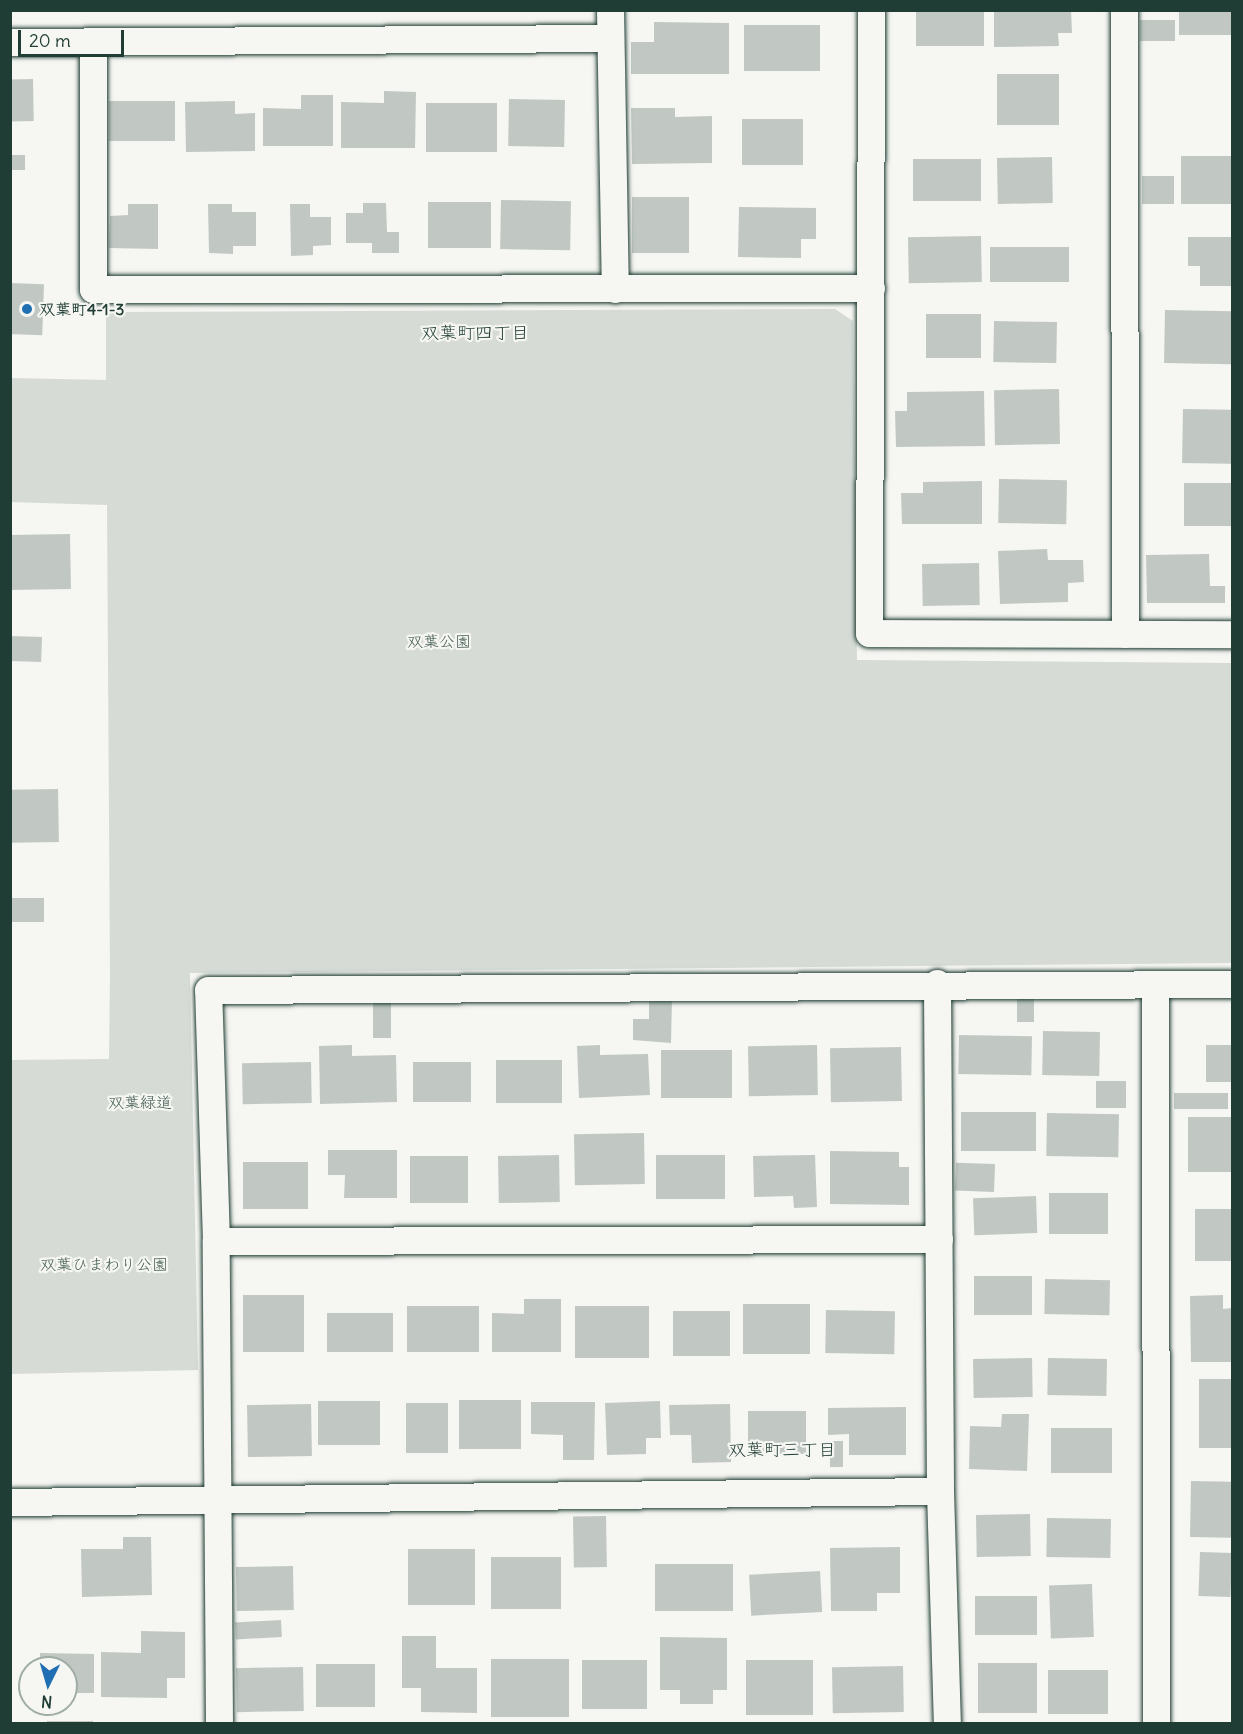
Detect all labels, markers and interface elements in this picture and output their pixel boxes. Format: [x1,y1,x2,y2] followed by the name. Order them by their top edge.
[21,18,128,56] scale bar
[29,29,71,52] text: 20 m
[39,299,124,319] place label: 双葉町4-1-3
[20,302,34,316] marker: 双葉町4-1-3
[421,322,529,344] district label: 双葉町四丁目
[407,631,471,651] park label: 双葉公園
[108,1092,172,1112] park label: 双葉緑道
[40,1254,168,1274] park label: 双葉ひまわり公園
[728,1439,836,1461] district label: 双葉町三丁目
[18,1656,78,1716] north arrow
[40,1691,53,1712] text: N

